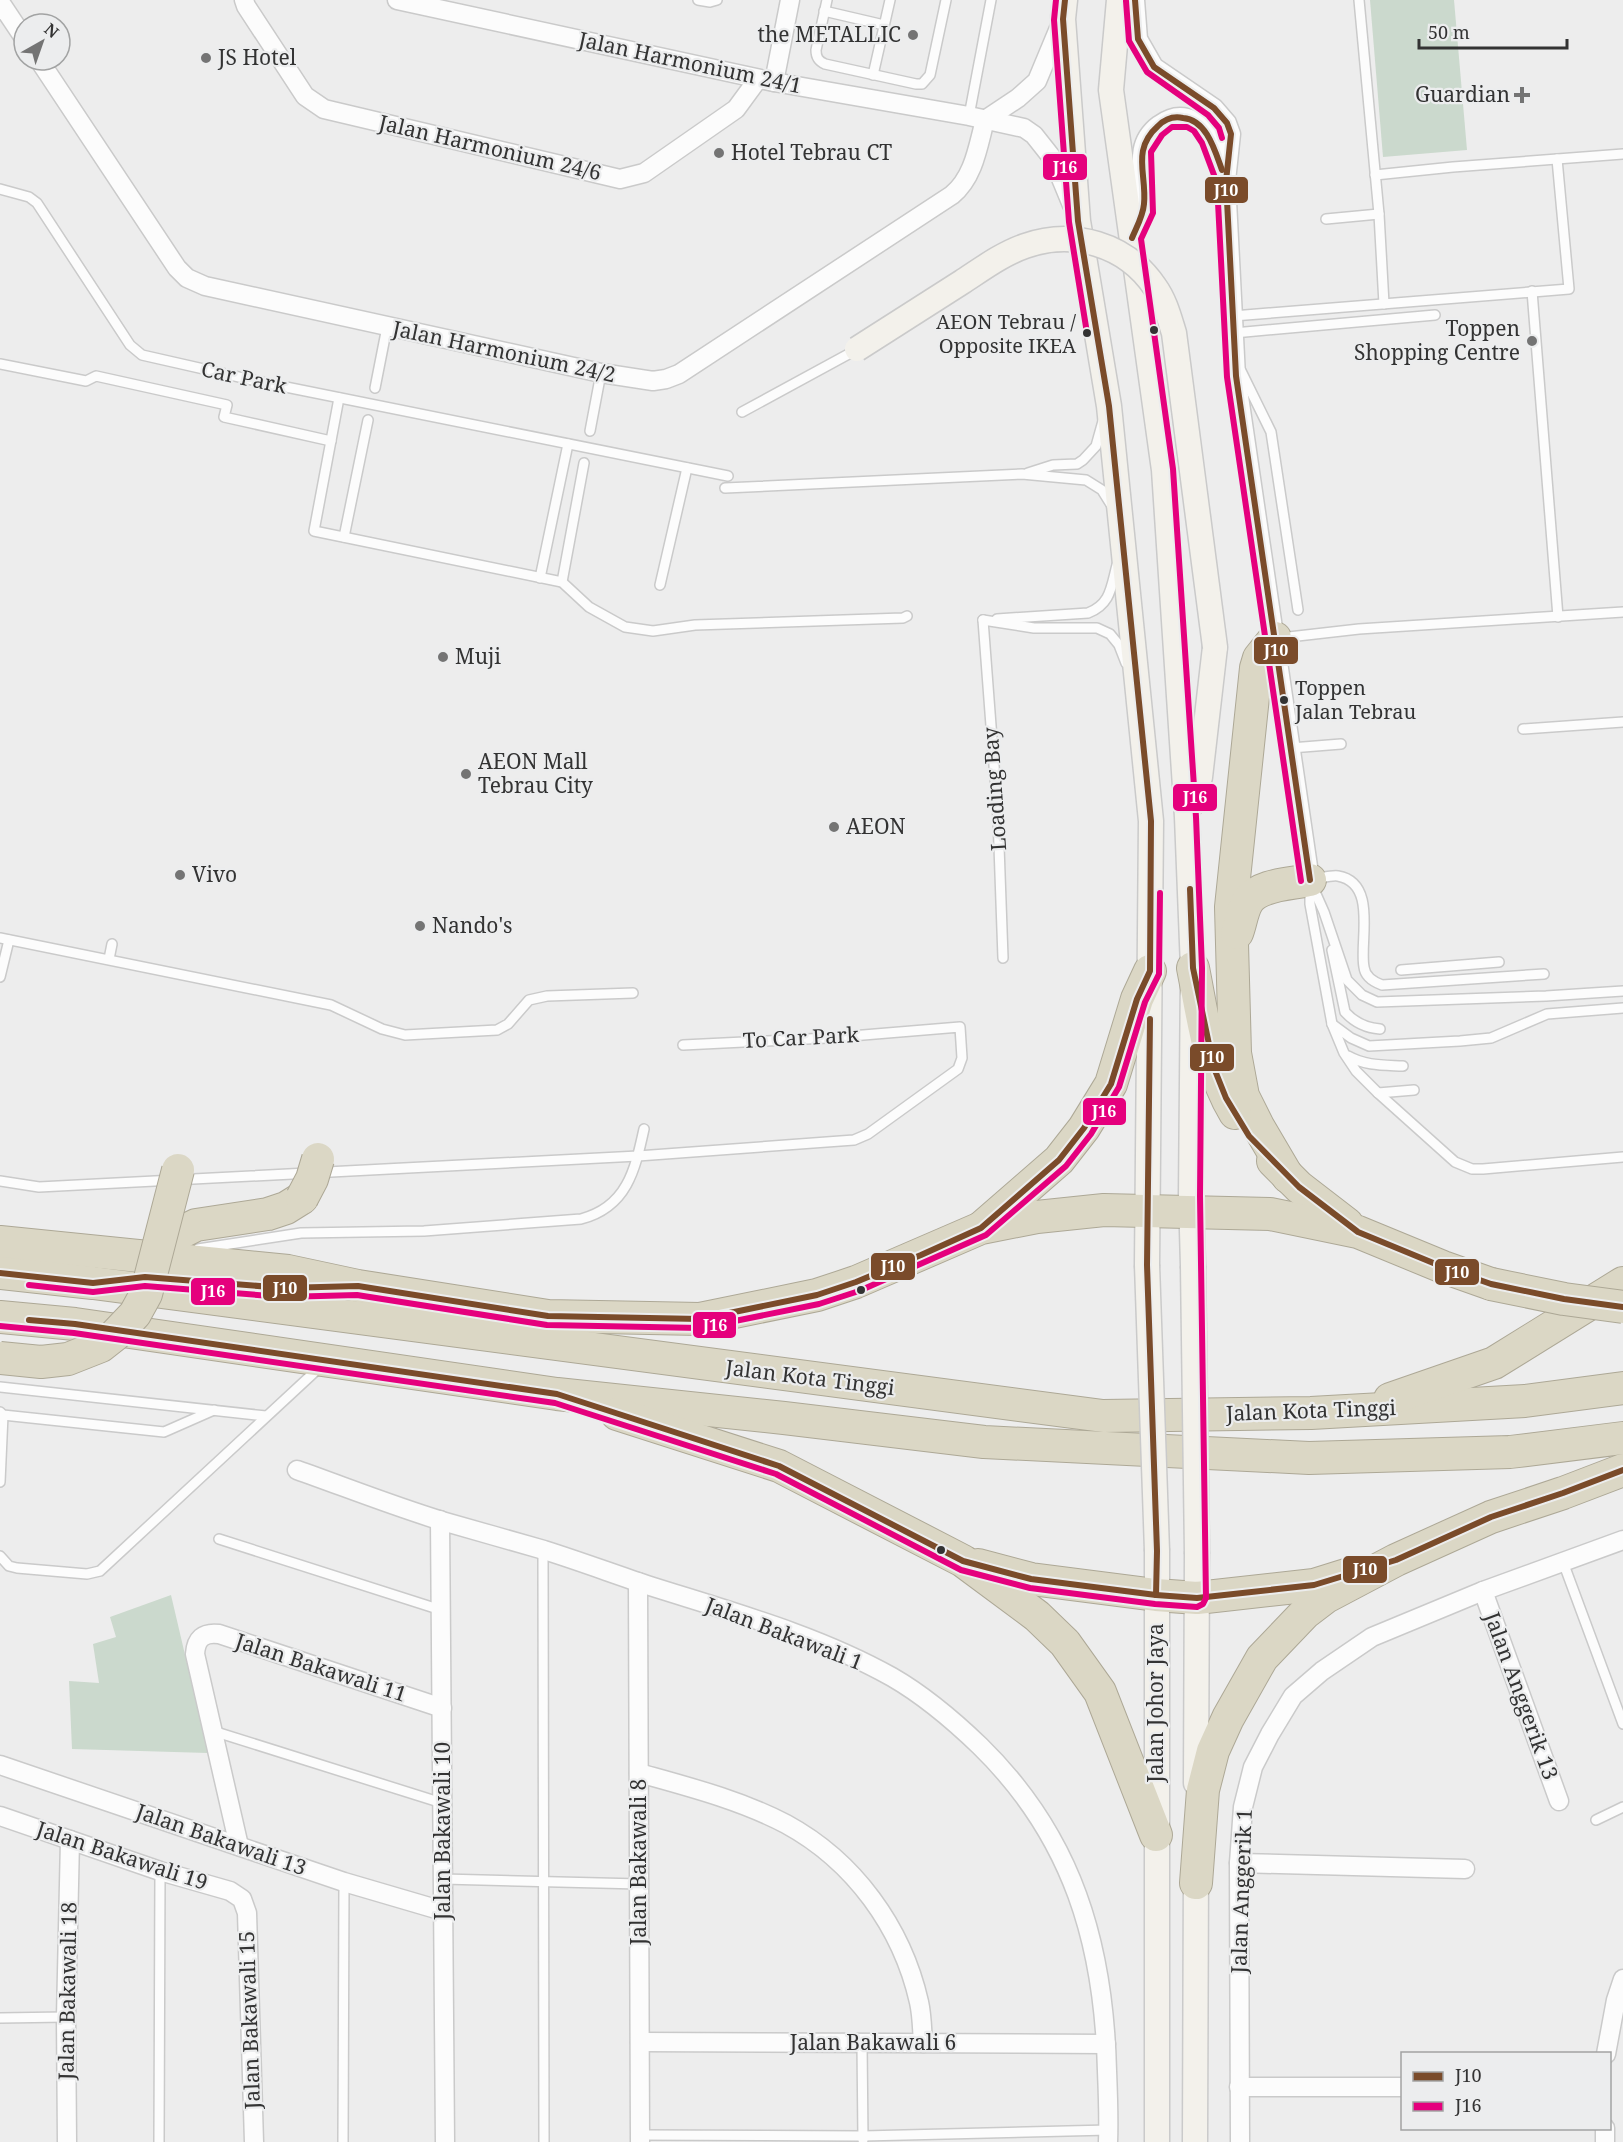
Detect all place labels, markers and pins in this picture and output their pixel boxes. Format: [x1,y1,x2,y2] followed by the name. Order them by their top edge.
[758,20,901,48] place label: the METALLIC
[906,28,920,42] marker: the METALLIC
[217,43,297,71] place label: JS Hotel
[199,51,213,65] marker: JS Hotel
[1415,80,1510,108] place label: Guardian
[1515,88,1529,102] marker: Guardian
[731,138,892,166] place label: Hotel Tebrau CT
[712,146,726,160] marker: Hotel Tebrau CT
[936,308,1077,359] place label: AEON Tebrau / Opposite IKEA
[1354,314,1520,366] place label: Toppen Shopping Centre
[1148,324,1160,336] unlabelled marker
[1081,327,1093,339] marker: AEON Tebrau / Opposite IKEA
[1525,334,1539,348] marker: Toppen Shopping Centre
[455,642,501,670] place label: Muji
[436,650,450,664] marker: Muji
[1294,674,1416,725] place label: Toppen Jalan Tebrau
[1278,694,1290,706] marker: Toppen Jalan Tebrau
[478,747,593,799] place label: AEON Mall Tebrau City
[459,767,473,781] marker: AEON Mall Tebrau City
[846,812,906,840] place label: AEON
[827,820,841,834] marker: AEON
[192,860,237,888] place label: Vivo
[173,868,187,882] marker: Vivo
[432,911,513,939] place label: Nando's
[413,919,427,933] marker: Nando's
[855,1284,867,1296] unlabelled marker
[935,1544,947,1556] unlabelled marker

